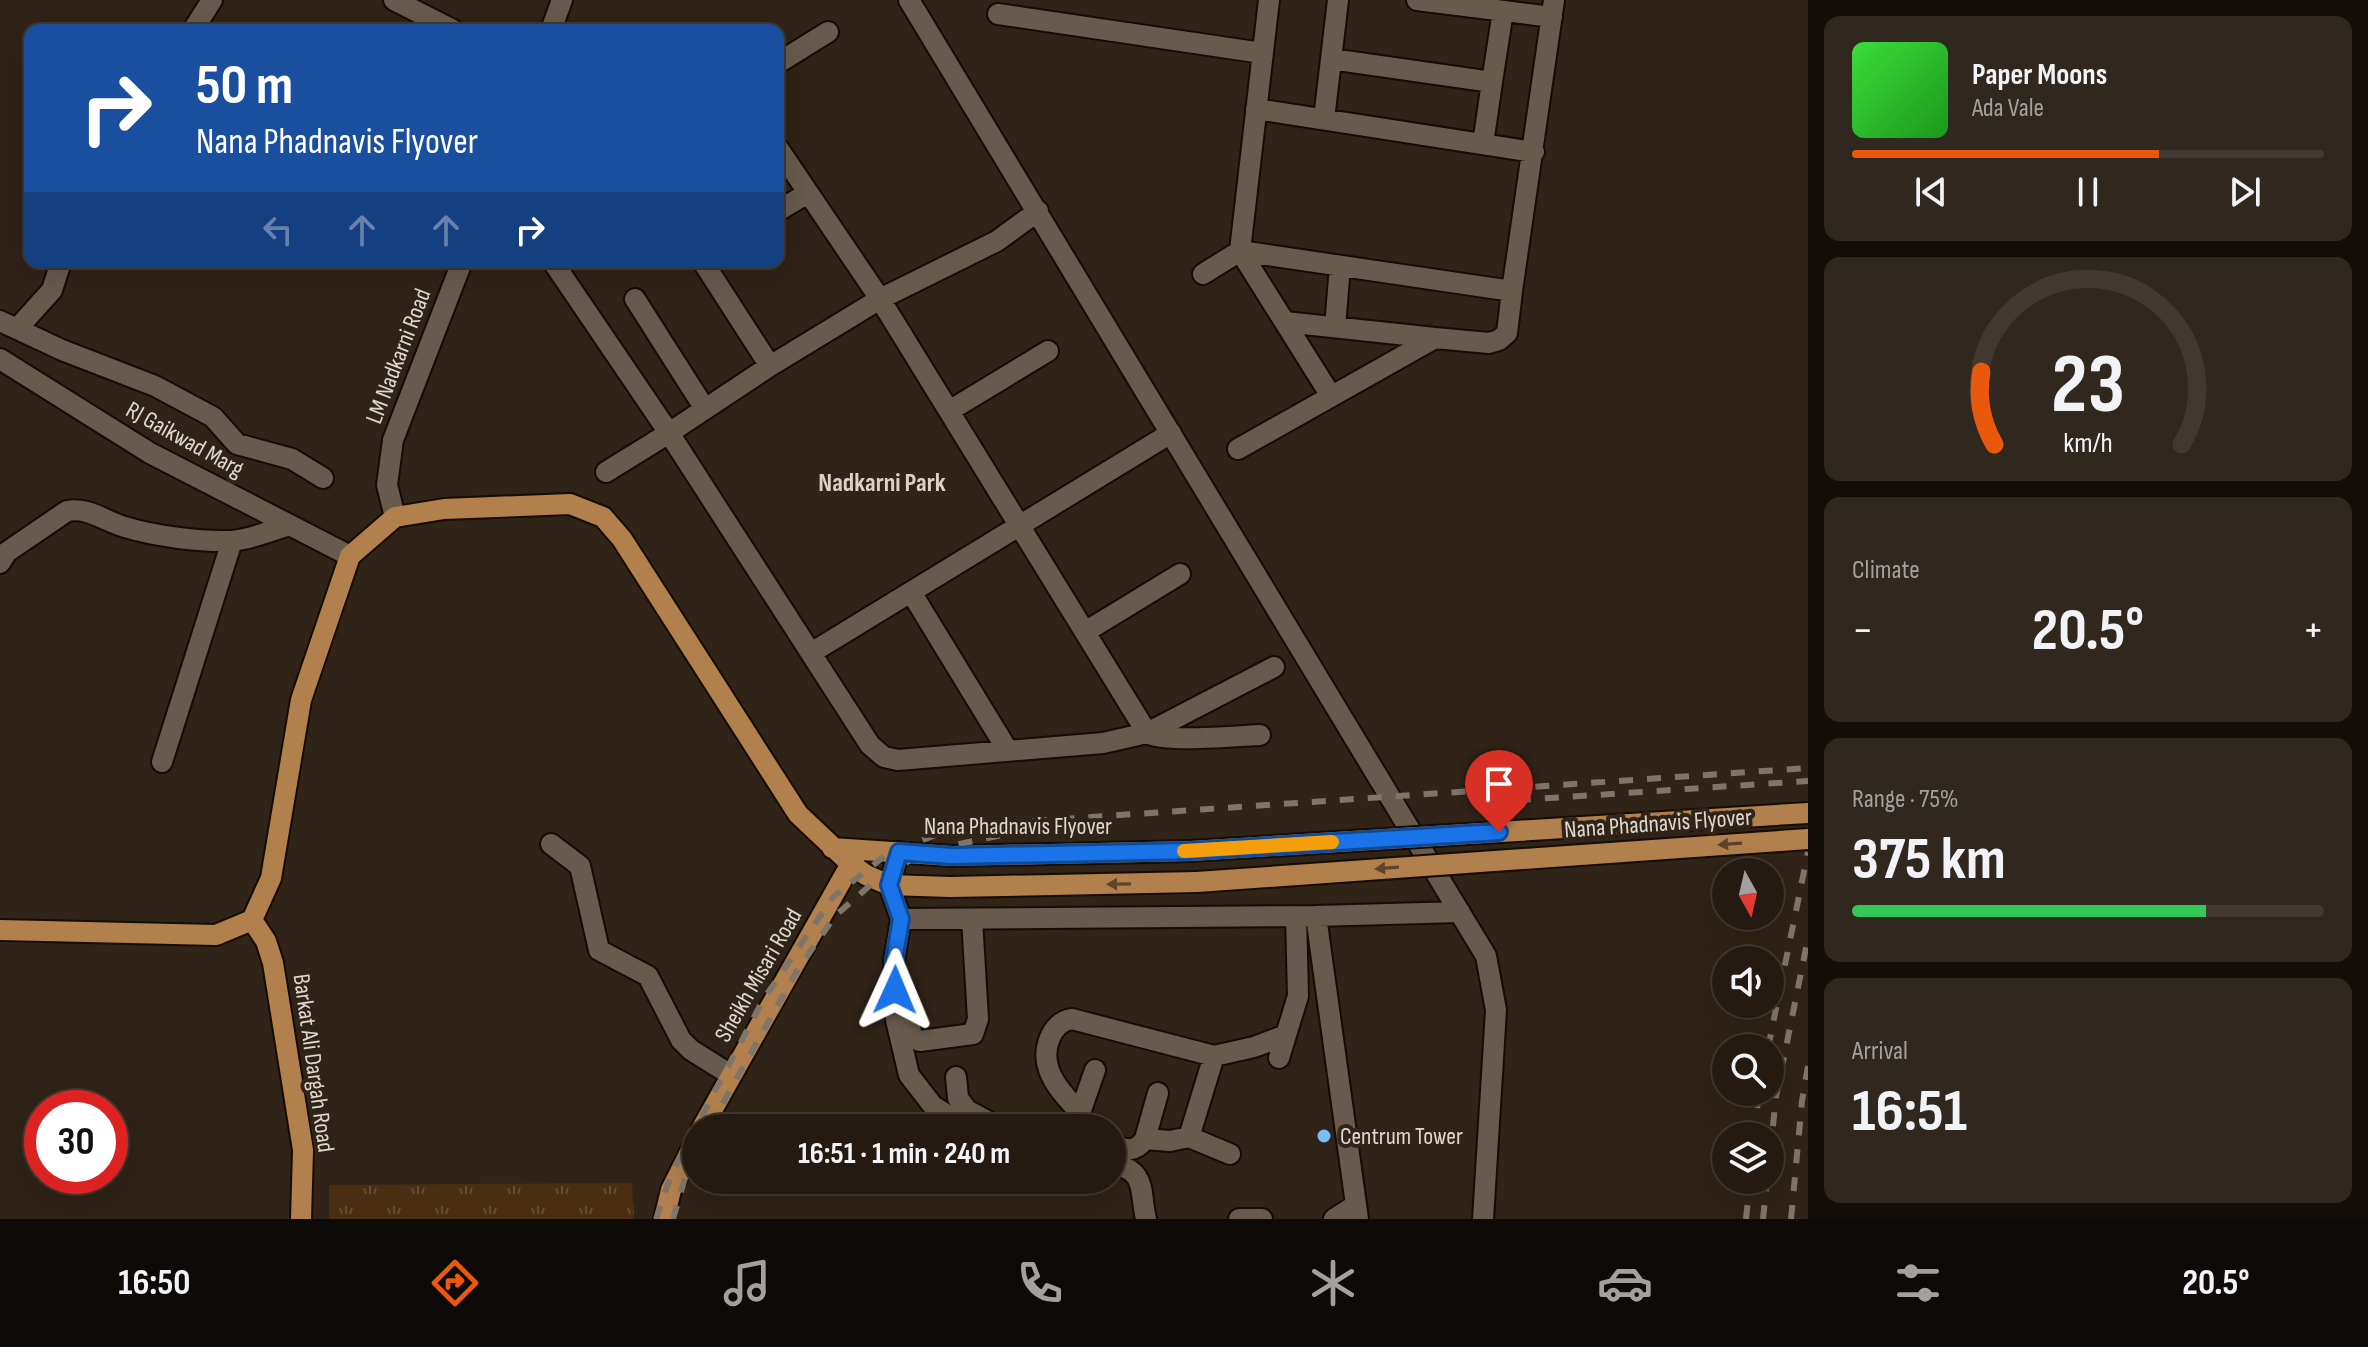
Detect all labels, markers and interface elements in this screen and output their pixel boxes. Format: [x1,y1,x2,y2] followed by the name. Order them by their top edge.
[196,53,293,120] text: 50 m
[64,56,168,160] icon: right
[1972,57,2107,93] text: Paper Moons
[1972,93,2044,124] text: Ada Vale
[196,121,478,164] text: Nana Phadnavis Flyover
[1909,170,1953,214] icon: previous
[2066,170,2110,214] icon: pause
[2223,170,2267,214] icon: next
[256,208,300,252] icon: left
[340,208,384,252] icon: ahead
[424,208,468,252] icon: ahead
[508,208,552,252] icon: right
[359,285,437,428] street label: LM Nadkarni Road
[2051,335,2125,435] text: 23
[121,395,249,484] street label: RJ Gaikwad Marg
[2063,426,2113,461] text: km/h
[818,468,946,499] district label: Nadkarni Park
[1852,555,1920,586] text: Climate
[2032,595,2144,667] text: 20.5°
[1852,604,1874,657] text: −
[2302,604,2324,657] text: +
[1465,750,1533,832] pin
[1477,762,1521,806] icon: arrive
[1852,784,1959,815] text: Range · 75%
[1563,802,1753,845] street label: Nana Phadnavis Flyover
[924,812,1112,841] street label: Nana Phadnavis Flyover
[1852,824,2006,896] text: 375 km
[1717,838,1742,851] one-way arrow
[1712,858,1784,930] north arrow
[1712,858,1784,1194] map controls
[1374,862,1399,875] one-way arrow
[1106,877,1131,890] one-way arrow
[708,903,808,1047] street label: Sheikh Misari Road
[1712,946,1784,1018] button: sound
[853,948,937,1032] position arrow
[287,972,340,1154] street label: Barkat Ali Dargah Road
[1712,1034,1784,1106] button: search
[1852,1036,1908,1067] text: Arrival
[1852,1076,1967,1148] text: 16:51
[24,1090,128,1194] speed limit sign: 30
[1340,1122,1463,1151] place label: Centrum Tower
[1712,1122,1784,1194] button: layers
[1315,1127,1333,1145] marker: Centrum Tower
[798,1136,1010,1172] text: 16:51 · 1 min · 240 m
[427,1255,483,1311] icon: directions
[719,1255,775,1311] icon: music
[1012,1255,1068,1311] icon: phone
[1305,1255,1361,1311] icon: climate
[1597,1255,1653,1311] icon: car
[1890,1255,1946,1311] icon: filters
[118,1262,190,1305] text: 16:50
[2182,1262,2250,1305] text: 20.5°

